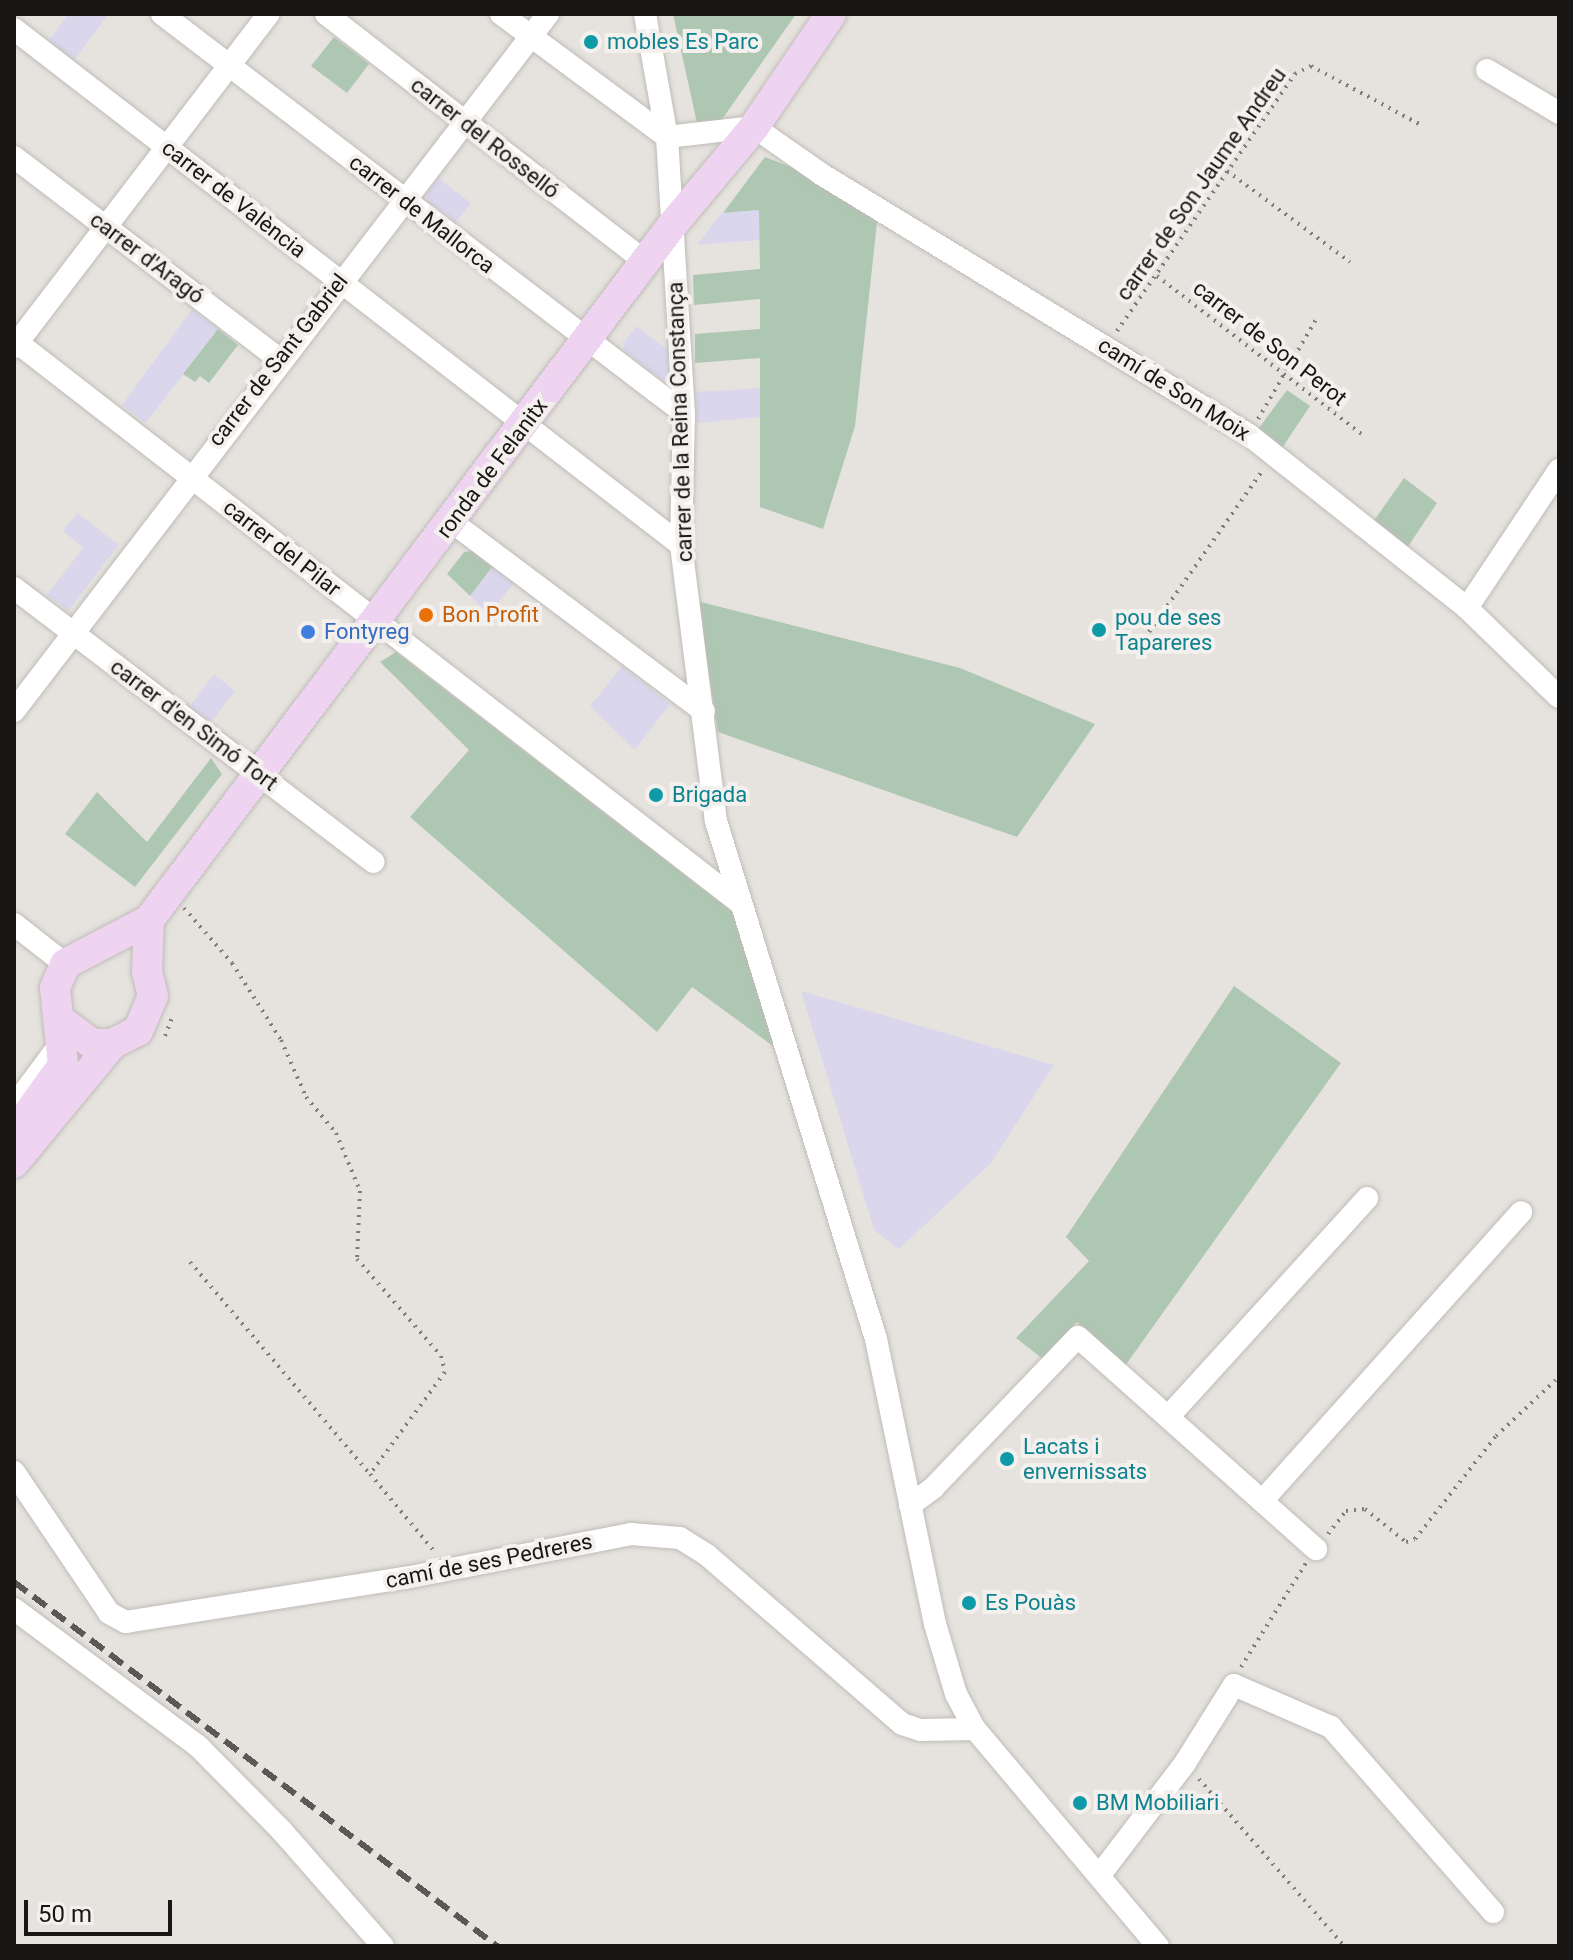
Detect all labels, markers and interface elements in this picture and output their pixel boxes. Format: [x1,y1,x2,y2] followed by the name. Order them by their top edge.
[607,29,759,55] place label: mobles Es Parc
[582,33,600,51] marker: mobles Es Parc
[1110,63,1292,305] street label: carrer de Son Jaume Andreu
[405,72,565,204] street label: carrer del Rosselló
[157,134,311,264] street label: carrer de València
[344,149,500,279] street label: carrer de Mallorca
[85,207,209,309] street label: carrer d'Aragó
[203,269,353,451] street label: carrer de Sant Gabriel
[1188,275,1352,411] street label: carrer de Son Perot
[662,281,698,563] street label: carrer de la Reina Constança
[1093,332,1255,446] street label: camí de Son Moix
[431,393,553,543] street label: ronda de Felanitx
[218,494,346,602] street label: carrer del Pilar
[442,602,539,628] place label: Bon Profit
[1115,604,1221,656] place label: pou de ses Tapareres
[417,606,435,624] marker: Bon Profit
[324,619,410,645] place label: Fontyreg
[1090,621,1108,639] marker: pou de ses Tapareres
[299,623,317,641] marker: Fontyreg
[105,653,283,797] street label: carrer d'en Simó Tort
[672,782,747,808] place label: Brigada
[647,786,665,804] marker: Brigada
[1023,1433,1147,1484] place label: Lacats i envernissats
[998,1450,1016,1468] marker: Lacats i envernissats
[383,1528,595,1594] street label: camí de ses Pedreres
[985,1590,1076,1616] place label: Es Pouàs
[960,1594,978,1612] marker: Es Pouàs
[1096,1790,1219,1816] place label: BM Mobiliari
[1071,1794,1089,1812] marker: BM Mobiliari
[28,1884,176,1934] scale bar
[38,1900,92,1928] text: 50 m

